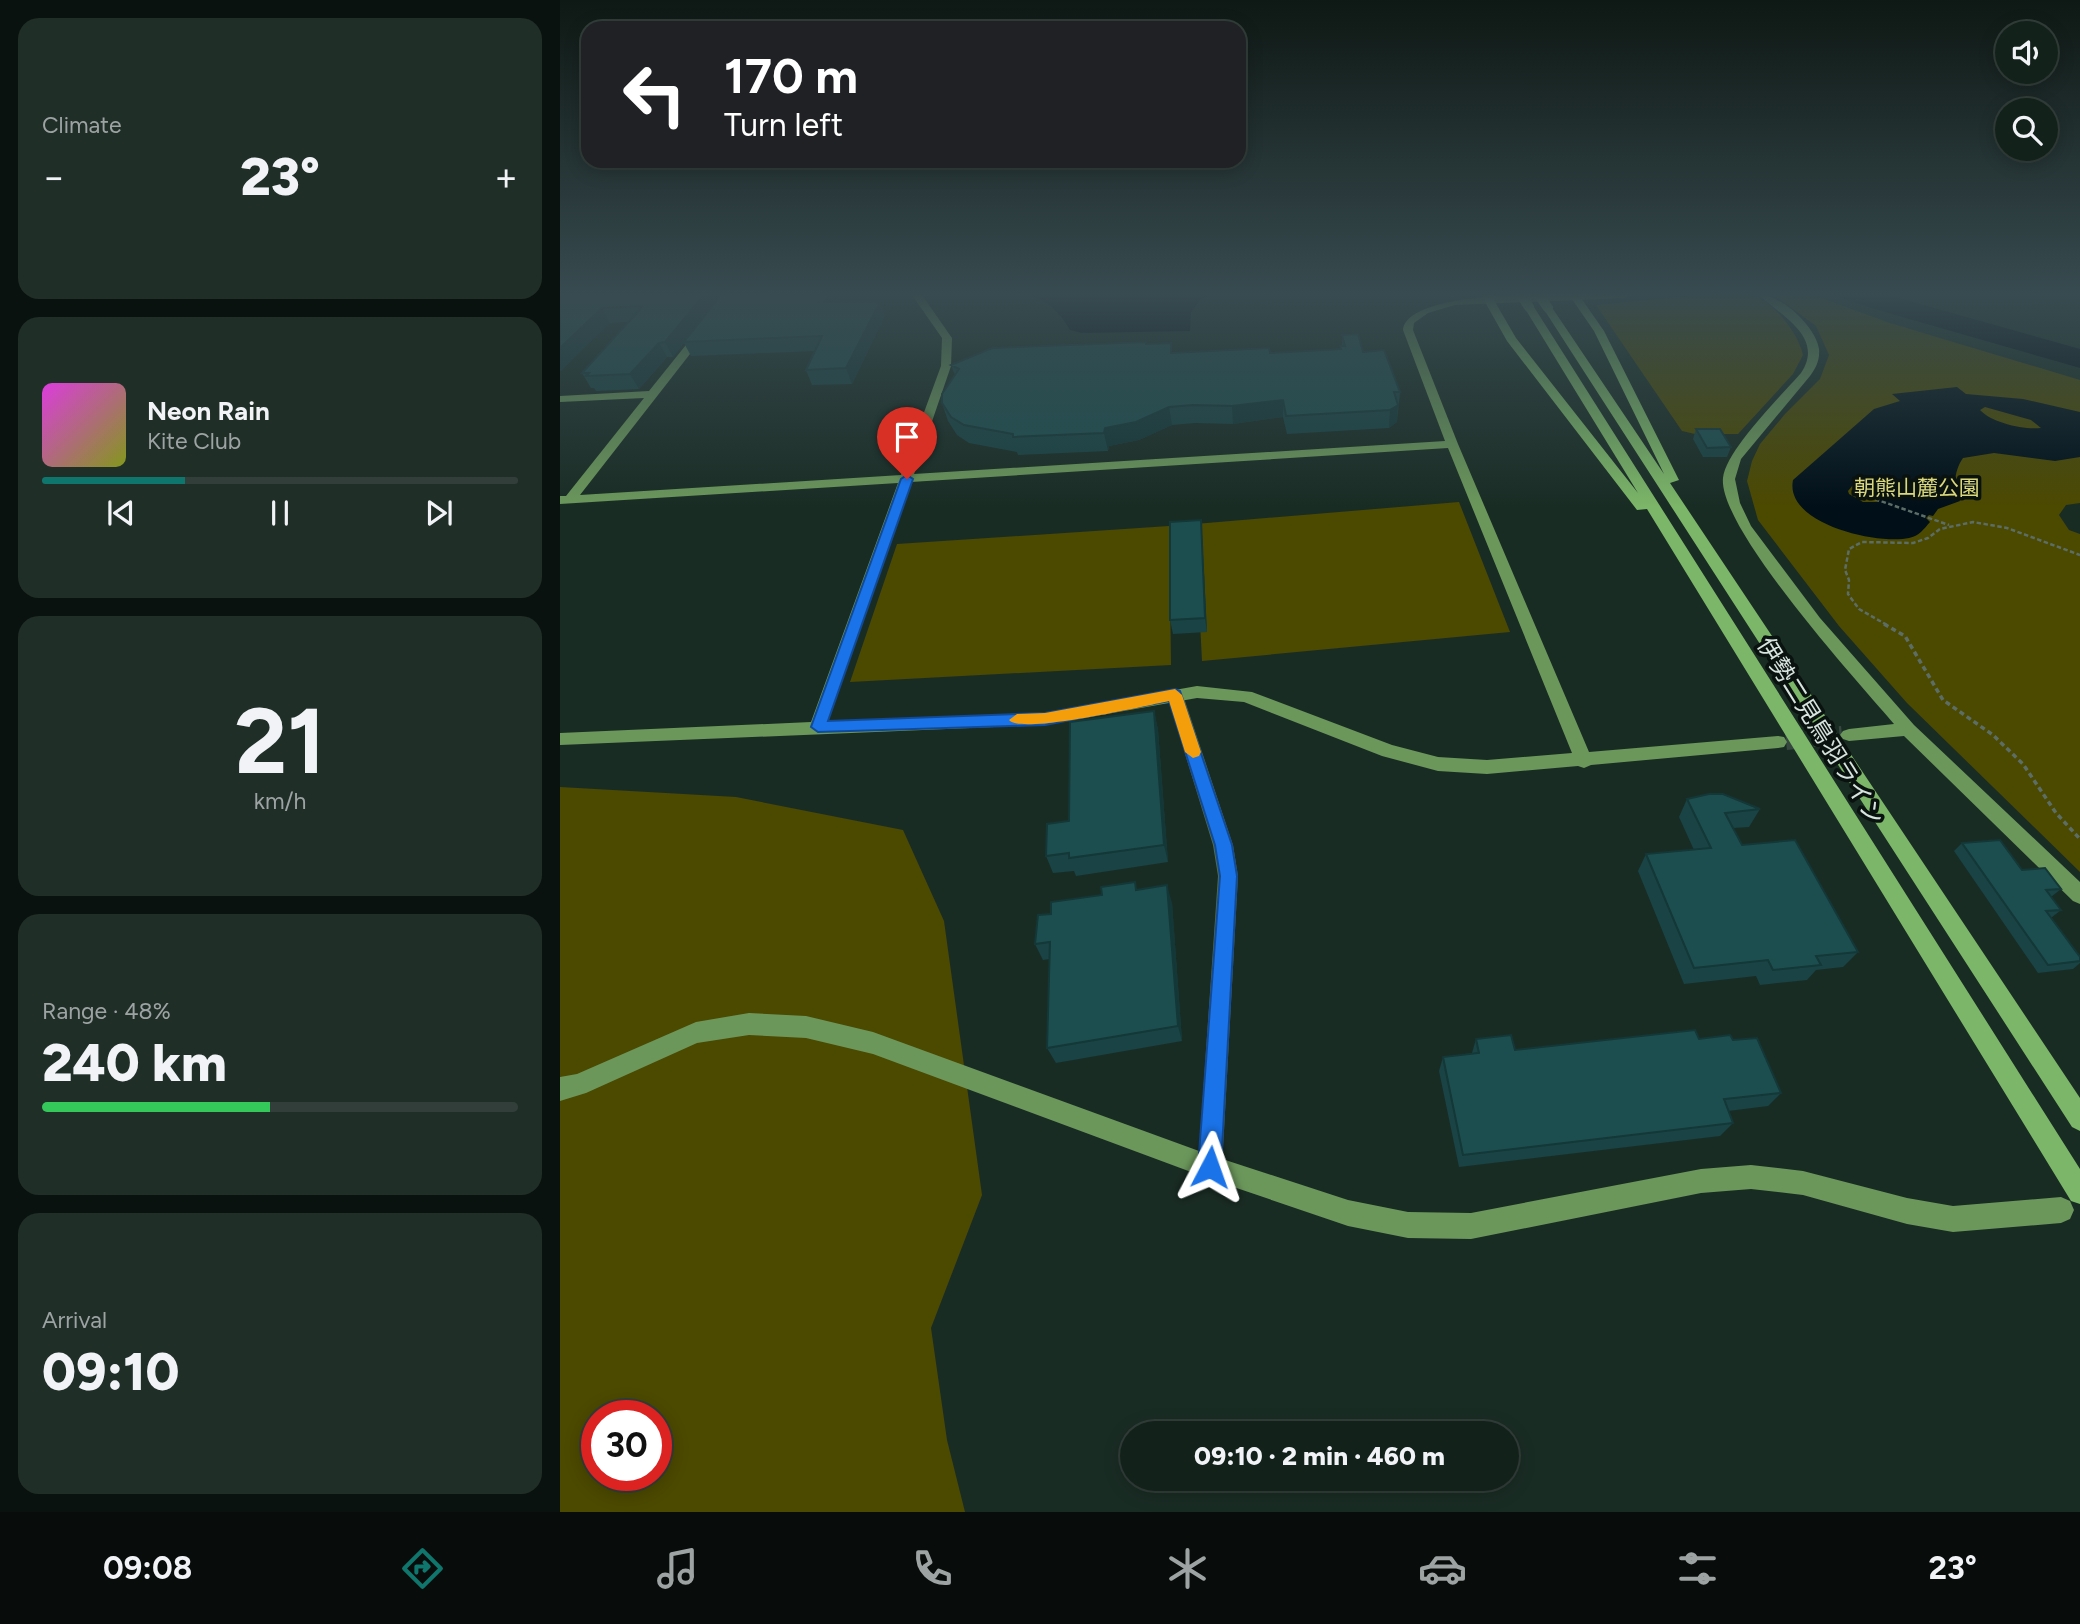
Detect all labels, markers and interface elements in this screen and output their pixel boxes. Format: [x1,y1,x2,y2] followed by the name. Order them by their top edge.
[1995,21,2058,161] map controls
[1995,21,2058,84] button: sound
[724,46,858,105] text: 170 m
[609,49,700,140] icon: left
[1995,98,2058,161] button: search
[724,106,843,144] text: Turn left
[42,111,121,139] text: Climate
[240,146,320,208] text: 23°
[42,154,66,200] text: −
[494,154,518,200] text: +
[147,395,270,427] text: Neon Rain
[877,407,937,479] pin
[888,418,926,456] icon: arrive
[147,427,241,455] text: Kite Club
[1854,475,1980,500] park label: 朝熊山麓公園
[102,494,140,532] icon: previous
[261,494,299,532] icon: pause
[420,494,458,532] icon: next
[1751,632,1891,830] street label: 伊勢二見鳥羽ライン
[234,687,326,796] text: 21
[254,787,306,815] text: km/h
[42,997,171,1025] text: Range · 48%
[42,1032,227,1094] text: 240 km
[1173,1130,1247,1204] position arrow
[42,1306,107,1334] text: Arrival
[42,1341,179,1403] text: 09:10
[581,1400,672,1491] speed limit sign: 30
[1194,1440,1445,1472] text: 09:10 · 2 min · 460 m
[398,1544,447,1593] icon: directions
[653,1544,702,1593] icon: music
[908,1544,957,1593] icon: phone
[1163,1544,1212,1593] icon: climate
[1418,1544,1467,1593] icon: car
[1673,1544,1722,1593] icon: filters
[103,1549,192,1587] text: 09:08
[1928,1549,1977,1587] text: 23°

